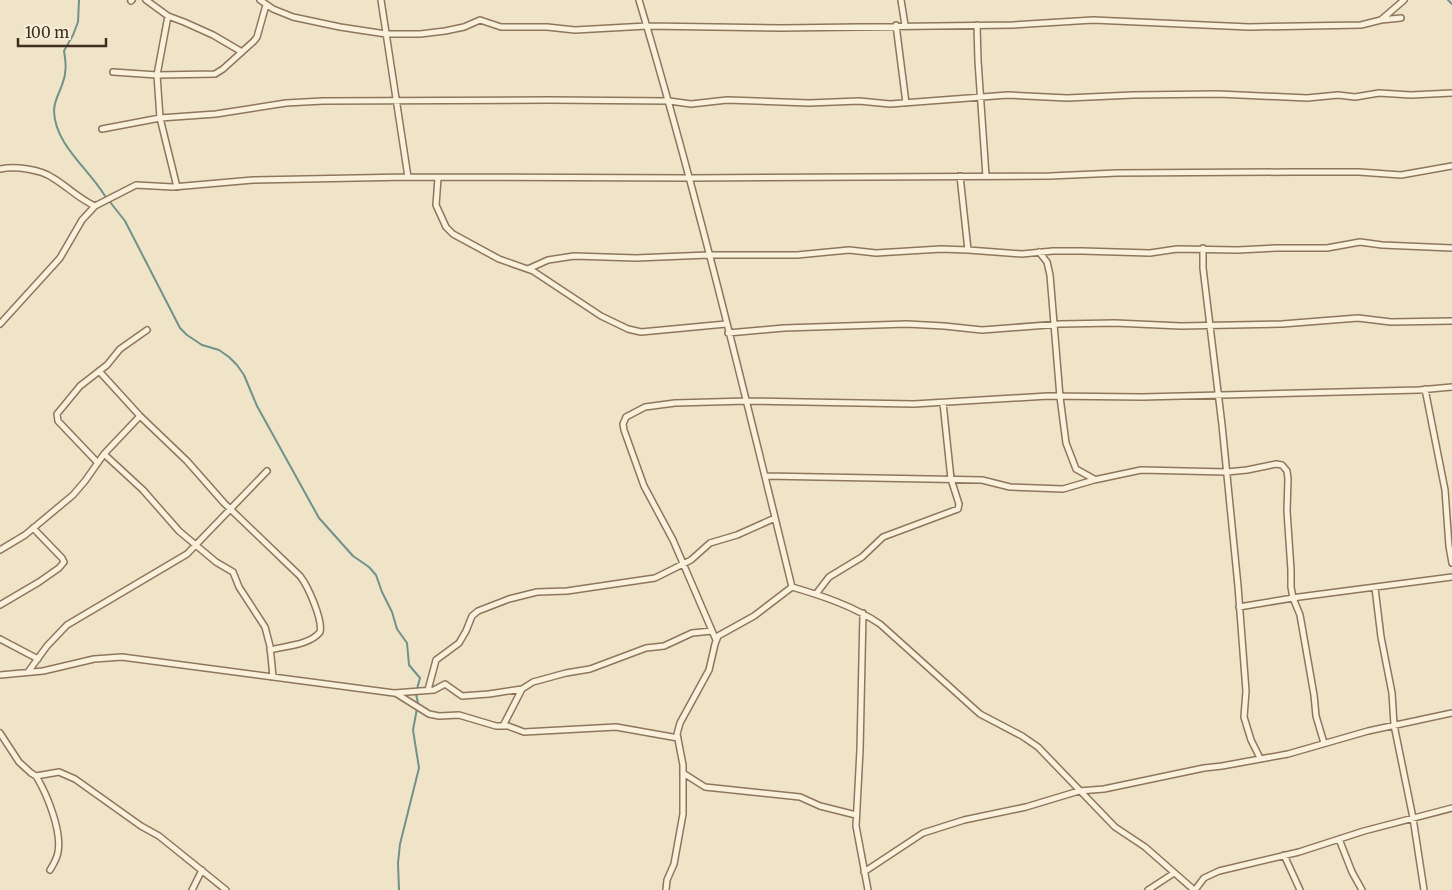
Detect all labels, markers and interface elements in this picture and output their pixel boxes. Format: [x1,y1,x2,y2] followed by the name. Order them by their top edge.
[18,15,105,47] scale bar
[25,23,69,42] text: 100 m

